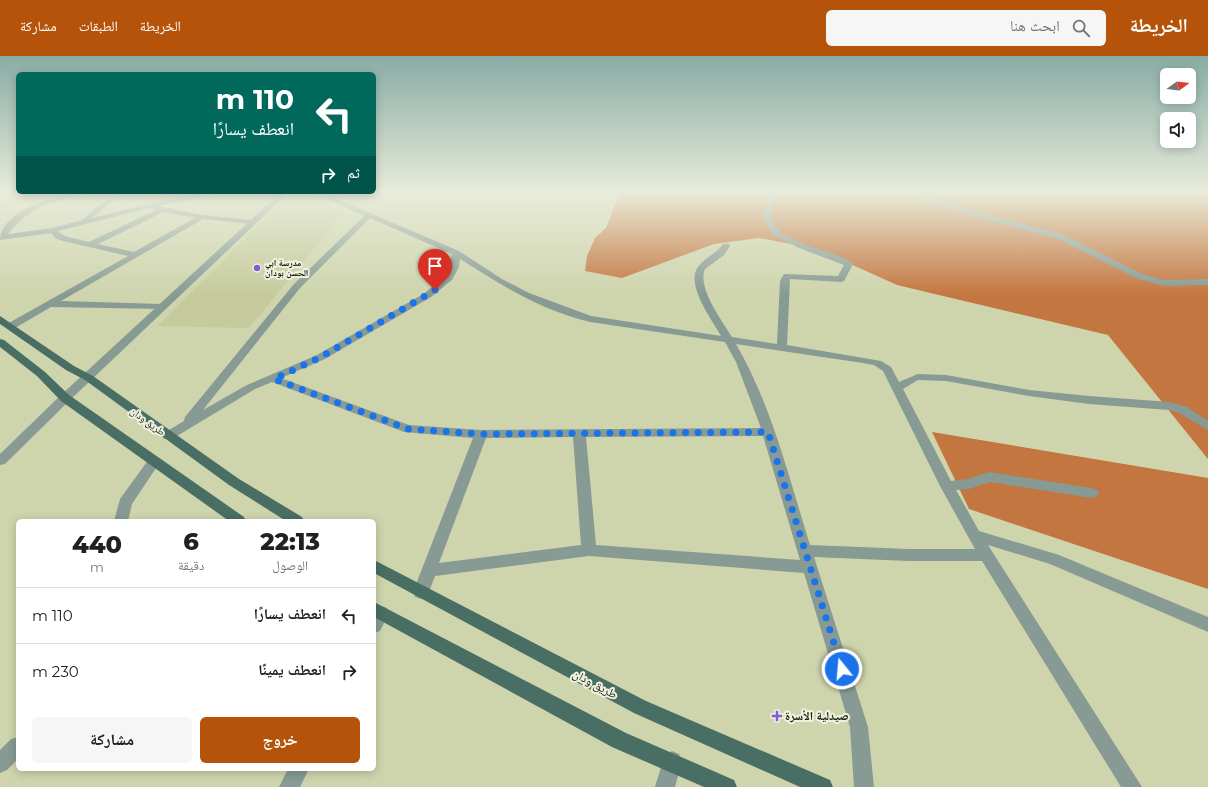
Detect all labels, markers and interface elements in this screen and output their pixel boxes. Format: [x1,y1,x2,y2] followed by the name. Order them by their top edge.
[826,10,1106,46] search box
[1130,14,1188,37] text: الخريطة
[1010,16,1060,35] text: ابحث هنا
[20,17,57,35] text: مشاركة
[79,17,118,35] text: الطبقات
[140,17,181,35] text: الخريطة
[1070,17,1092,39] icon: search
[1160,68,1196,104] north arrow
[1160,68,1196,148] map controls
[216,82,294,116] text: 110 m
[308,88,360,140] icon: left
[1160,112,1196,148] button: sound
[213,118,294,140] text: انعطف يسارًا
[347,163,360,182] text: ثم
[317,164,339,186] icon: right
[418,249,452,290] pin
[424,255,446,277] icon: arrive
[265,257,309,279] place label: مدرسة ابي الحسن بودان
[252,263,262,273] marker: مدرسة ابي الحسن بودان
[128,404,168,439] street label: طريق ودان
[183,527,199,556] text: 6
[260,527,320,556] text: 22:13
[72,530,122,559] text: 440
[178,557,204,573] text: دقيقة
[272,557,308,573] text: الوصول
[90,559,104,575] text: m
[254,604,326,623] text: انعطف يسارًا
[338,605,360,627] icon: left
[32,606,73,625] text: 110 m
[821,648,863,690] position arrow
[258,660,326,679] text: انعطف يمينًا
[338,661,360,683] icon: right
[32,662,79,681] text: 230 m
[570,666,620,702] street label: طريق ودان
[785,708,849,723] place label: صيدلية الأسرة
[772,711,782,721] marker: صيدلية الأسرة
[32,717,192,763] button: مشاركة
[200,717,360,763] button: خروج

